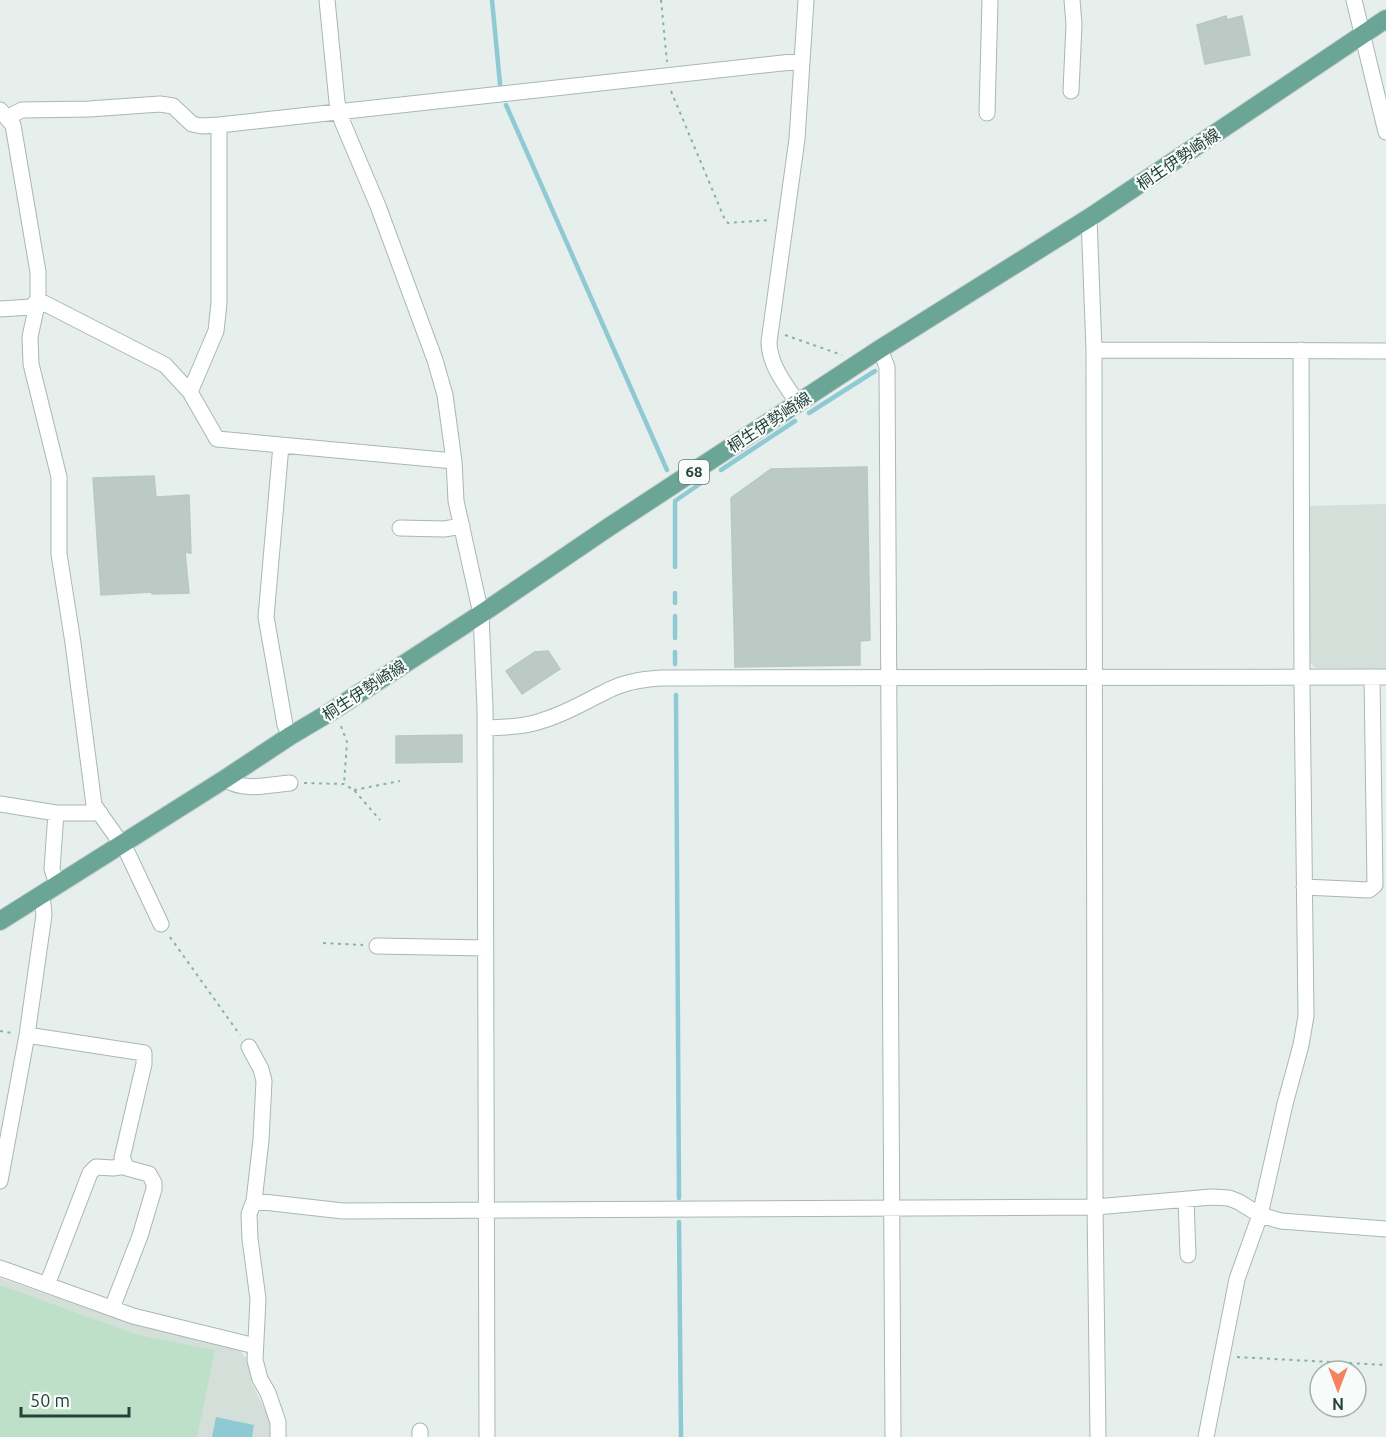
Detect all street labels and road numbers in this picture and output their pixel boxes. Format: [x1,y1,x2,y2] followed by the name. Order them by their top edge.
[1133,125,1223,193] street label: 桐生伊勢崎線
[724,388,814,456] street label: 桐生伊勢崎線
[679,460,709,484] road number: 68
[319,656,409,724] street label: 桐生伊勢崎線

